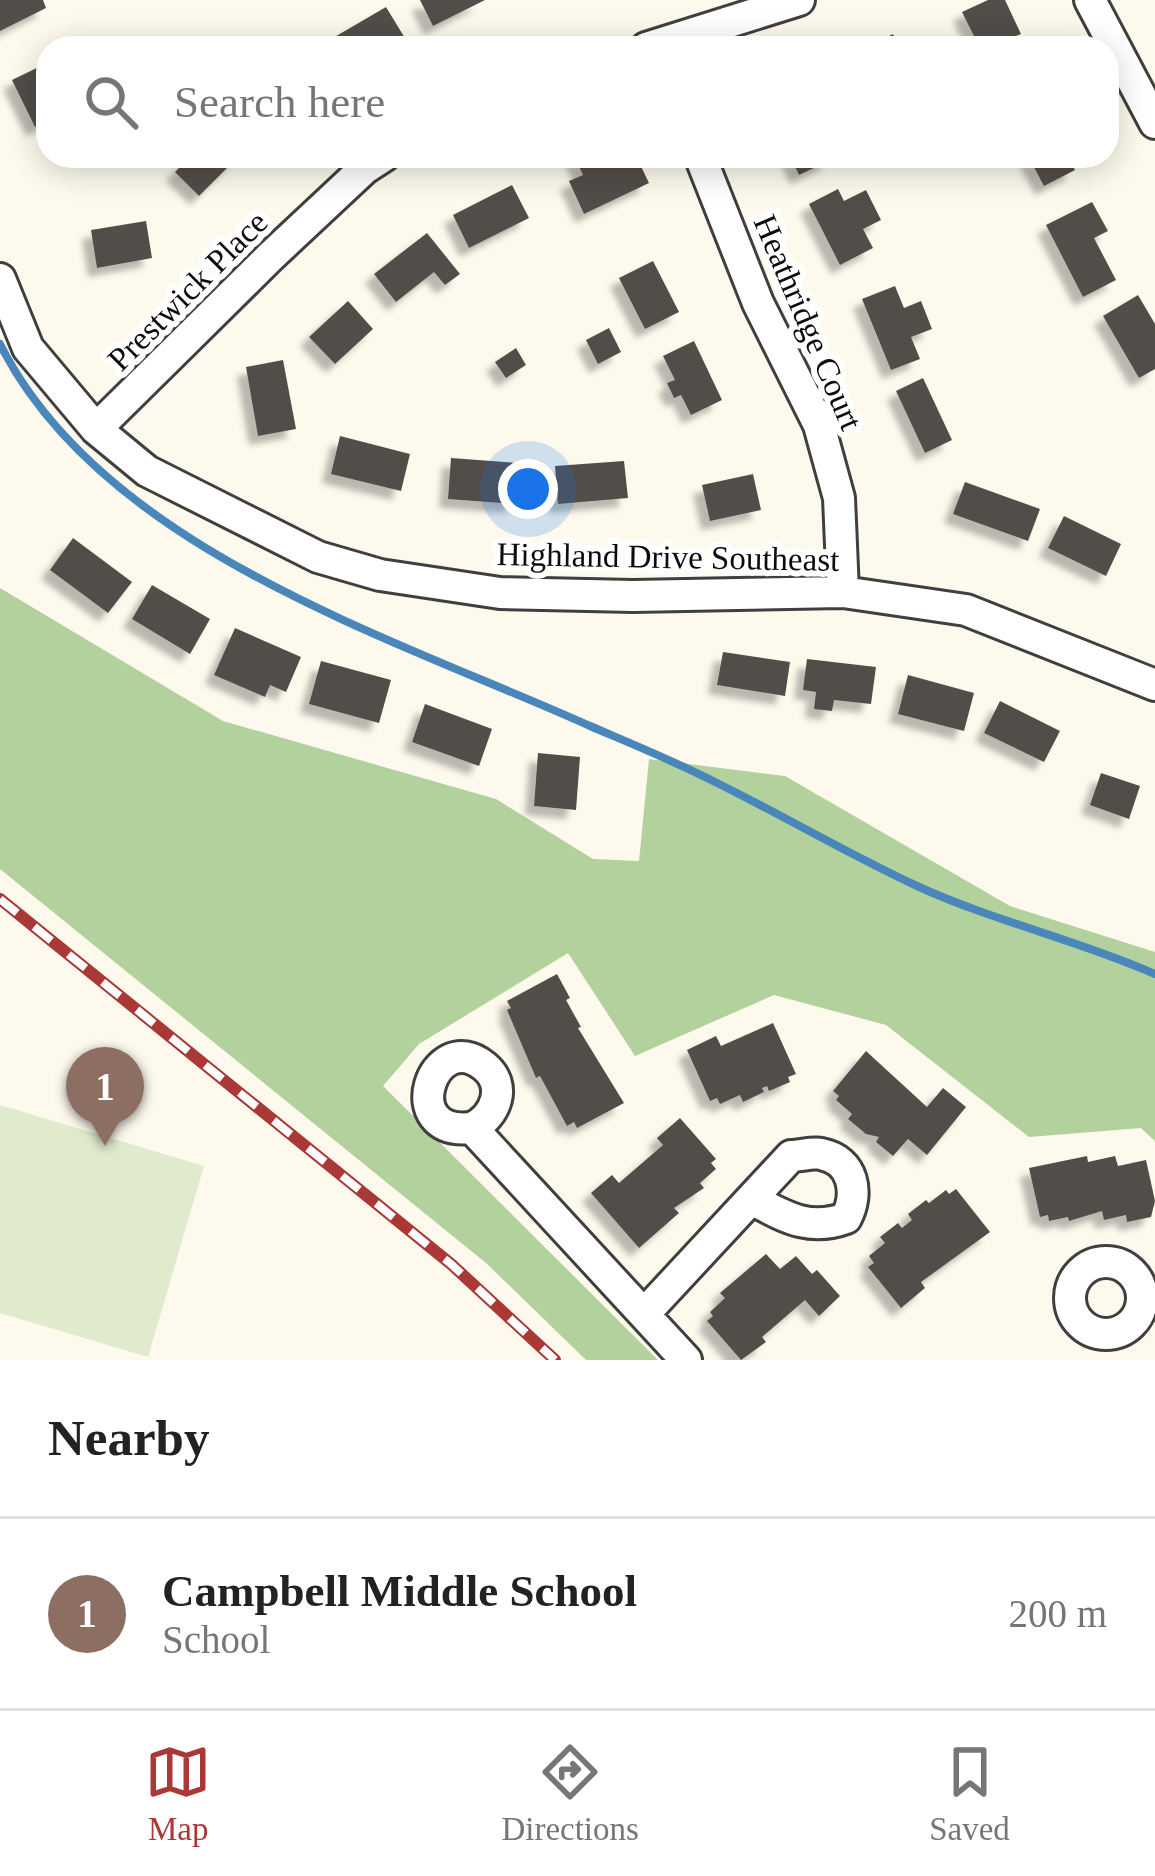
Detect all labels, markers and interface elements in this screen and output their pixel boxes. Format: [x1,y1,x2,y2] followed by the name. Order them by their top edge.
[36,36,1119,168] search box
[78,69,144,135] icon: search
[174,77,385,127] text: Search here
[101,204,275,378] street label: Prestwick Place
[747,209,870,435] street label: Heathridge Court
[498,459,558,519] your location
[496,536,840,578] street label: Highland Drive Southeast
[66,1047,144,1146] pin: 1
[48,1410,209,1466] text: Nearby
[162,1566,637,1616] text: Campbell Middle School
[77,1592,97,1635] text: 1
[1008,1592,1107,1635] text: 200 m
[162,1618,270,1661] text: School
[145,1739,211,1848] tab: Map
[501,1739,639,1848] tab: Directions
[929,1739,1010,1848] tab: Saved

